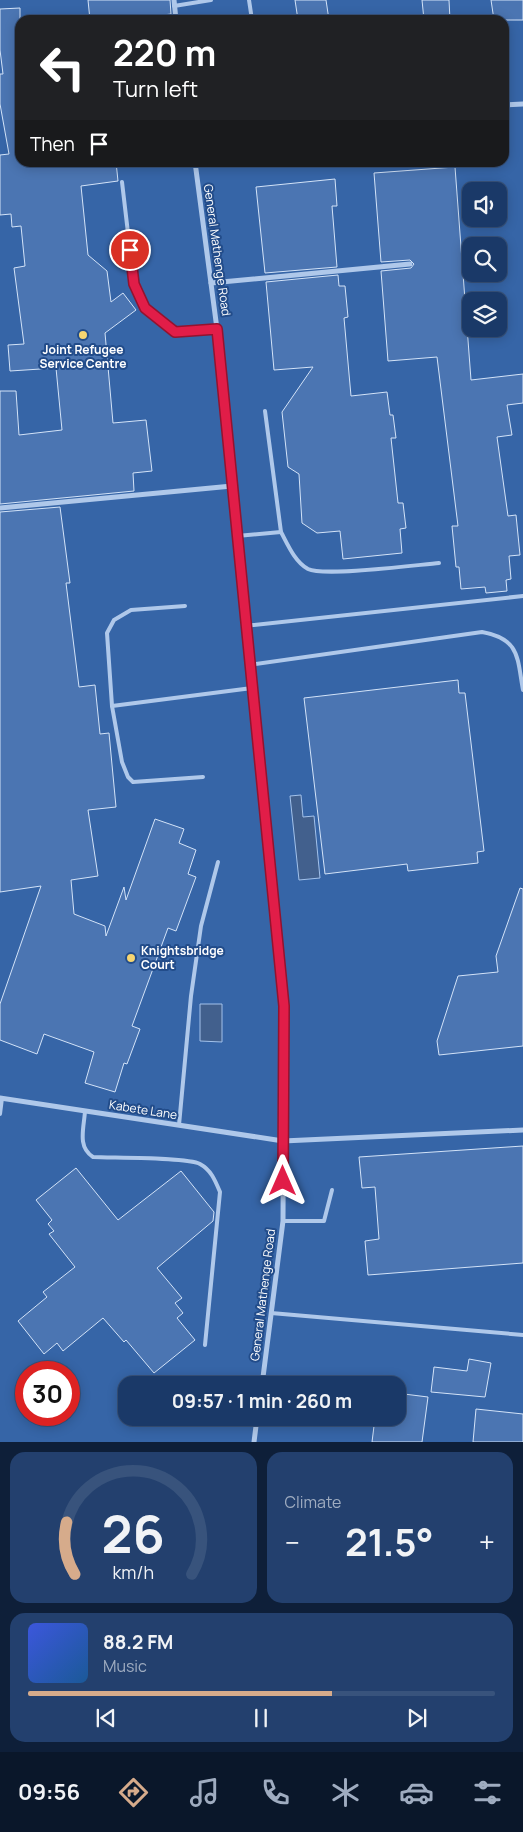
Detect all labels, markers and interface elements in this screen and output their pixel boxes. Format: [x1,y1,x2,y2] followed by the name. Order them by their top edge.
[113,29,216,77] text: 220 m
[30,35,95,100] icon: left
[113,74,198,104] text: Turn left
[85,130,113,158] icon: arrive
[30,131,75,157] text: Then
[462,182,507,337] map controls
[462,182,507,227] button: sound
[200,183,235,317] street label: General Mathenge Road
[109,229,151,271] pin
[116,236,144,264] icon: arrive
[462,237,507,282] button: search
[462,292,507,337] button: layers
[77,329,89,341] marker: Joint Refugee Service Centre
[40,341,126,372] place label: Joint Refugee Service Centre
[141,942,224,973] place label: Knightsbridge Court
[125,952,137,964] marker: Knightsbridge Court
[108,1096,178,1123] street label: Kabete Lane
[256,1154,308,1206] position arrow
[246,1228,279,1362] street label: General Mathenge Road
[15,1361,80,1426] speed limit sign: 30
[172,1388,352,1414] text: 09:57 · 1 min · 260 m
[285,1491,341,1513] text: Climate
[102,1498,165,1569] text: 26
[345,1515,434,1567] text: 21.5°
[285,1523,300,1561] text: −
[479,1523,495,1561] text: +
[112,1560,154,1584] text: km/h
[103,1629,173,1655] text: 88.2 FM
[103,1655,147,1677] text: Music
[92,1704,120,1732] icon: previous
[247,1704,275,1732] icon: pause
[403,1704,431,1732] icon: next
[116,1775,151,1810] icon: directions
[187,1775,222,1810] icon: music
[258,1775,293,1810] icon: phone
[328,1775,363,1810] icon: climate
[399,1775,434,1810] icon: car
[470,1775,505,1810] icon: filters
[18,1777,80,1807] text: 09:56

